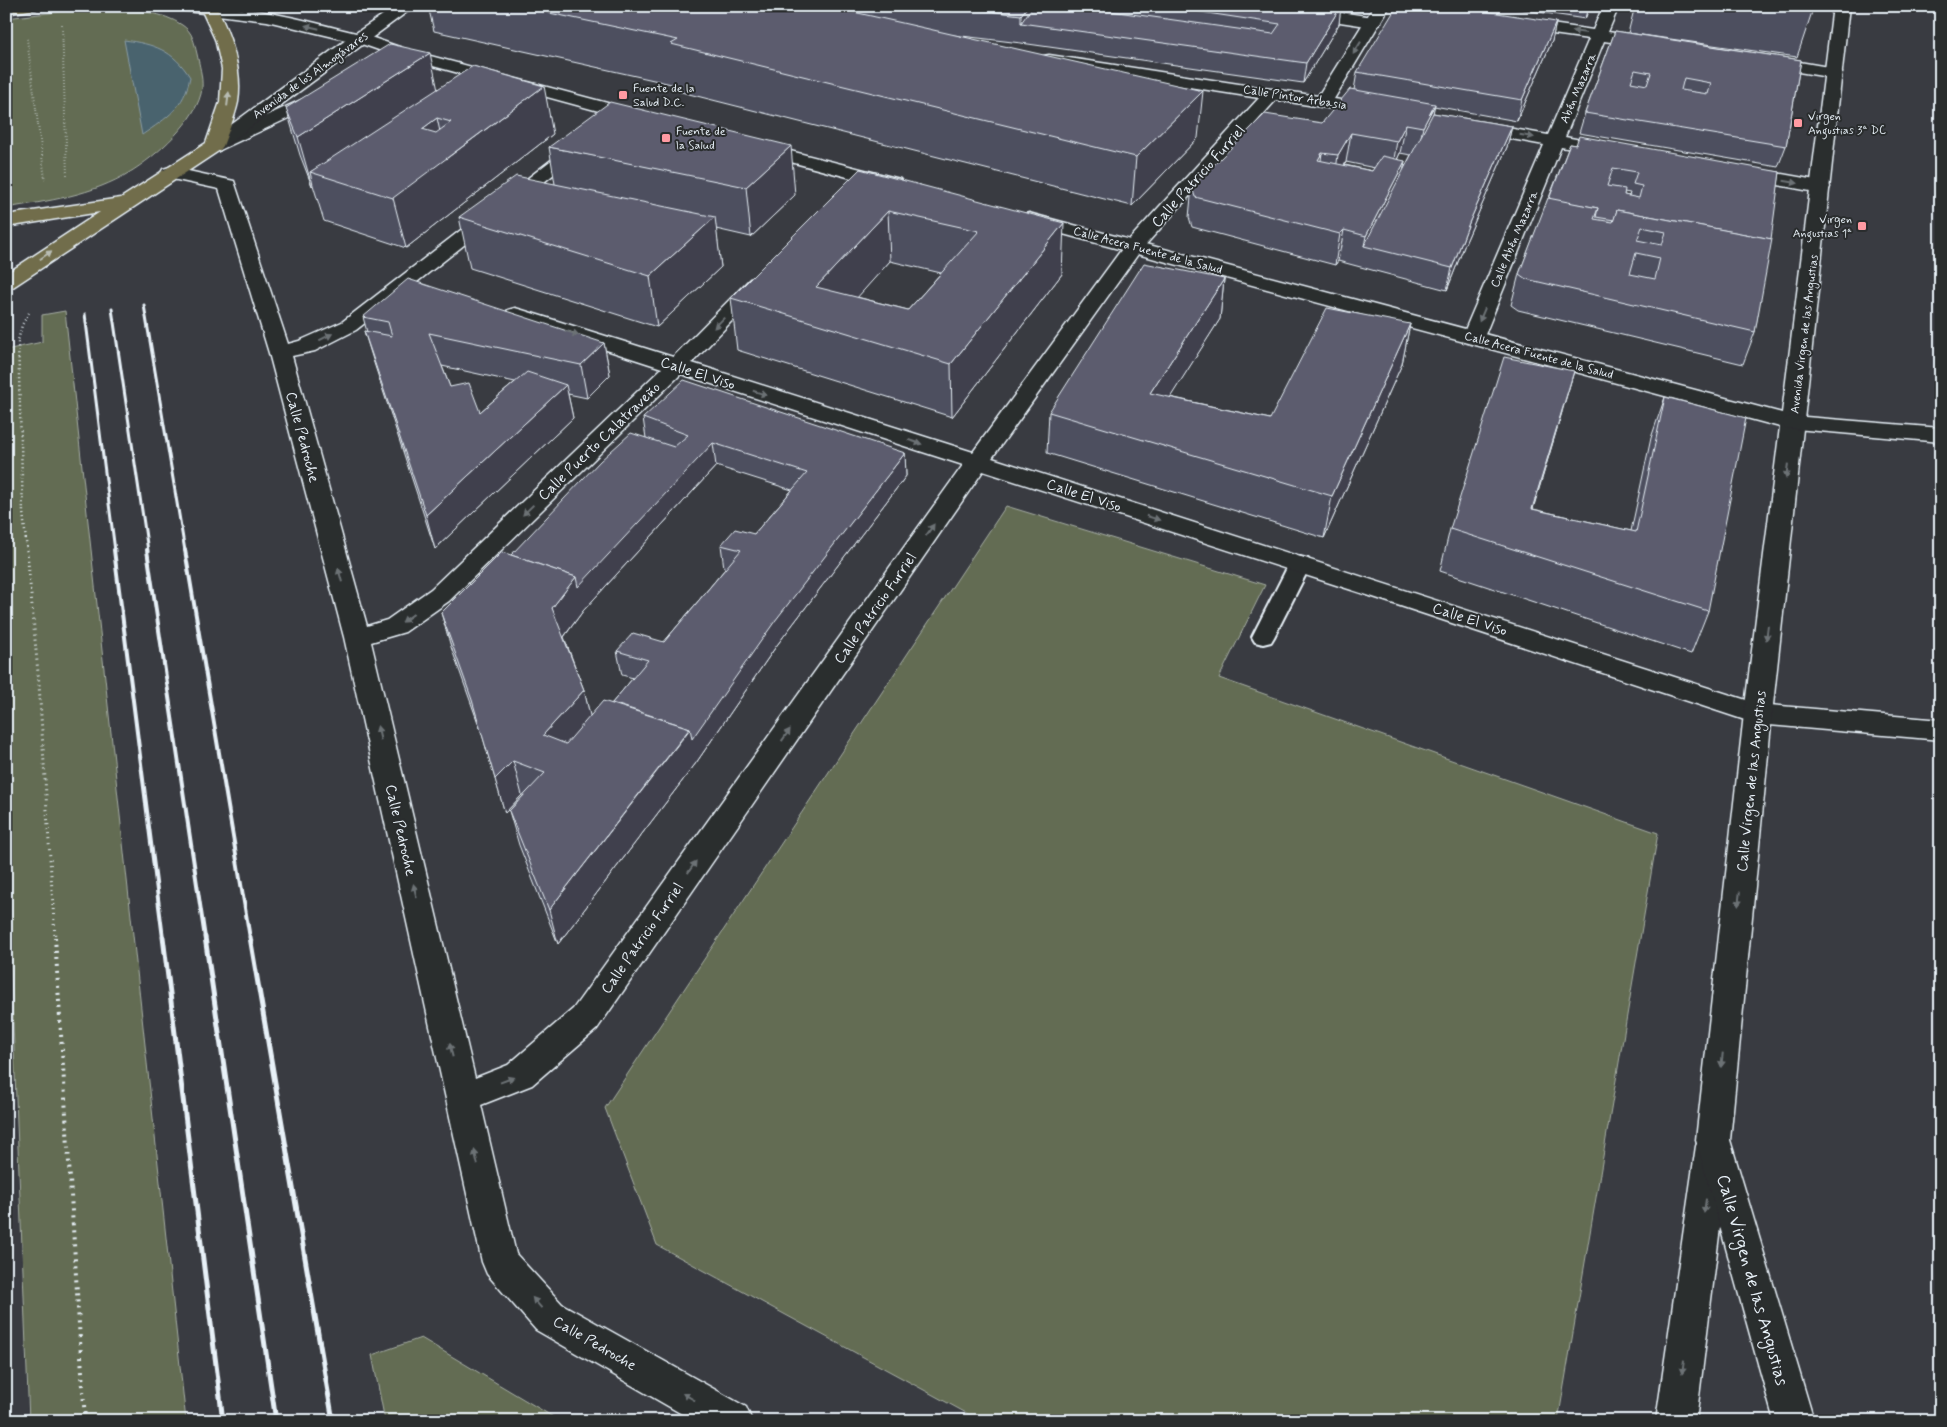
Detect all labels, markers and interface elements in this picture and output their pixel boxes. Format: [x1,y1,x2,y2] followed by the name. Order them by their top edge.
[304,23,319,31] one-way arrow
[250,28,372,123] street label: Avenida de los Almogávares
[1570,28,1586,36] one-way arrow
[1352,41,1361,54] one-way arrow
[1557,50,1601,126] street label: Abén Mazarra
[633,81,695,111] place label: Fuente de la Salud D.C.
[1242,82,1348,114] street label: Calle Pintor Arbasia
[617,89,629,101] marker: Fuente de la Salud D.C.
[224,91,232,107] one-way arrow
[1808,109,1886,140] place label: Virgen Angustias 3ª DC
[1792,117,1804,129] marker: Virgen Angustias 3ª DC
[1147,121,1250,232] street label: Calle Patricio Furriel
[676,124,726,154] place label: Fuente de la Salud
[660,132,672,144] marker: Fuente de la Salud
[1519,133,1535,141] one-way arrow
[1783,179,1799,187] one-way arrow
[1487,188,1543,290] street label: Calle Abén Mazarra
[1793,212,1852,243] place label: Virgen Angustias 1ª
[1856,220,1868,232] marker: Virgen Angustias 1ª
[1071,223,1224,279] street label: Calle Acera Fuente de la Salud
[39,250,53,260] one-way arrow
[1787,253,1823,415] street label: Avenida Virgen de las Angustias
[1478,308,1486,322] one-way arrow
[713,316,725,328] one-way arrow
[1462,328,1615,384] street label: Calle Acera Fuente de la Salud
[565,329,580,337] one-way arrow
[319,333,333,341] one-way arrow
[658,352,738,395] street label: Calle El Viso
[534,378,665,506] street label: Calle Puerto Calatraveño
[280,390,324,485] street label: Calle Pedroche
[753,390,768,397] one-way arrow
[908,438,923,446] one-way arrow
[1783,464,1791,480] one-way arrow
[1044,474,1124,517] street label: Calle El Viso
[522,504,534,516] one-way arrow
[1146,514,1161,522] one-way arrow
[925,523,935,537] one-way arrow
[830,549,922,668] street label: Calle Patricio Furriel
[336,567,344,582] one-way arrow
[1430,598,1510,641] street label: Calle El Viso
[401,613,414,623] one-way arrow
[1763,625,1771,641] one-way arrow
[1733,689,1772,873] street label: Calle Virgen de las Angustias
[375,725,383,740] one-way arrow
[781,728,791,741] one-way arrow
[380,782,420,878] street label: Calle Pedroche
[687,860,697,874] one-way arrow
[597,879,689,998] street label: Calle Patricio Furriel
[411,884,419,899] one-way arrow
[1734,891,1742,907] one-way arrow
[447,1042,455,1057] one-way arrow
[1718,1052,1726,1068] one-way arrow
[500,1076,515,1084] one-way arrow
[472,1149,480,1164] one-way arrow
[1709,1172,1794,1389] street label: Calle Virgen de las Angustias
[1701,1198,1709,1214] one-way arrow
[531,1296,542,1309] one-way arrow
[549,1312,640,1376] street label: Calle Pedroche
[1679,1359,1687,1375] one-way arrow
[683,1392,696,1401] one-way arrow

